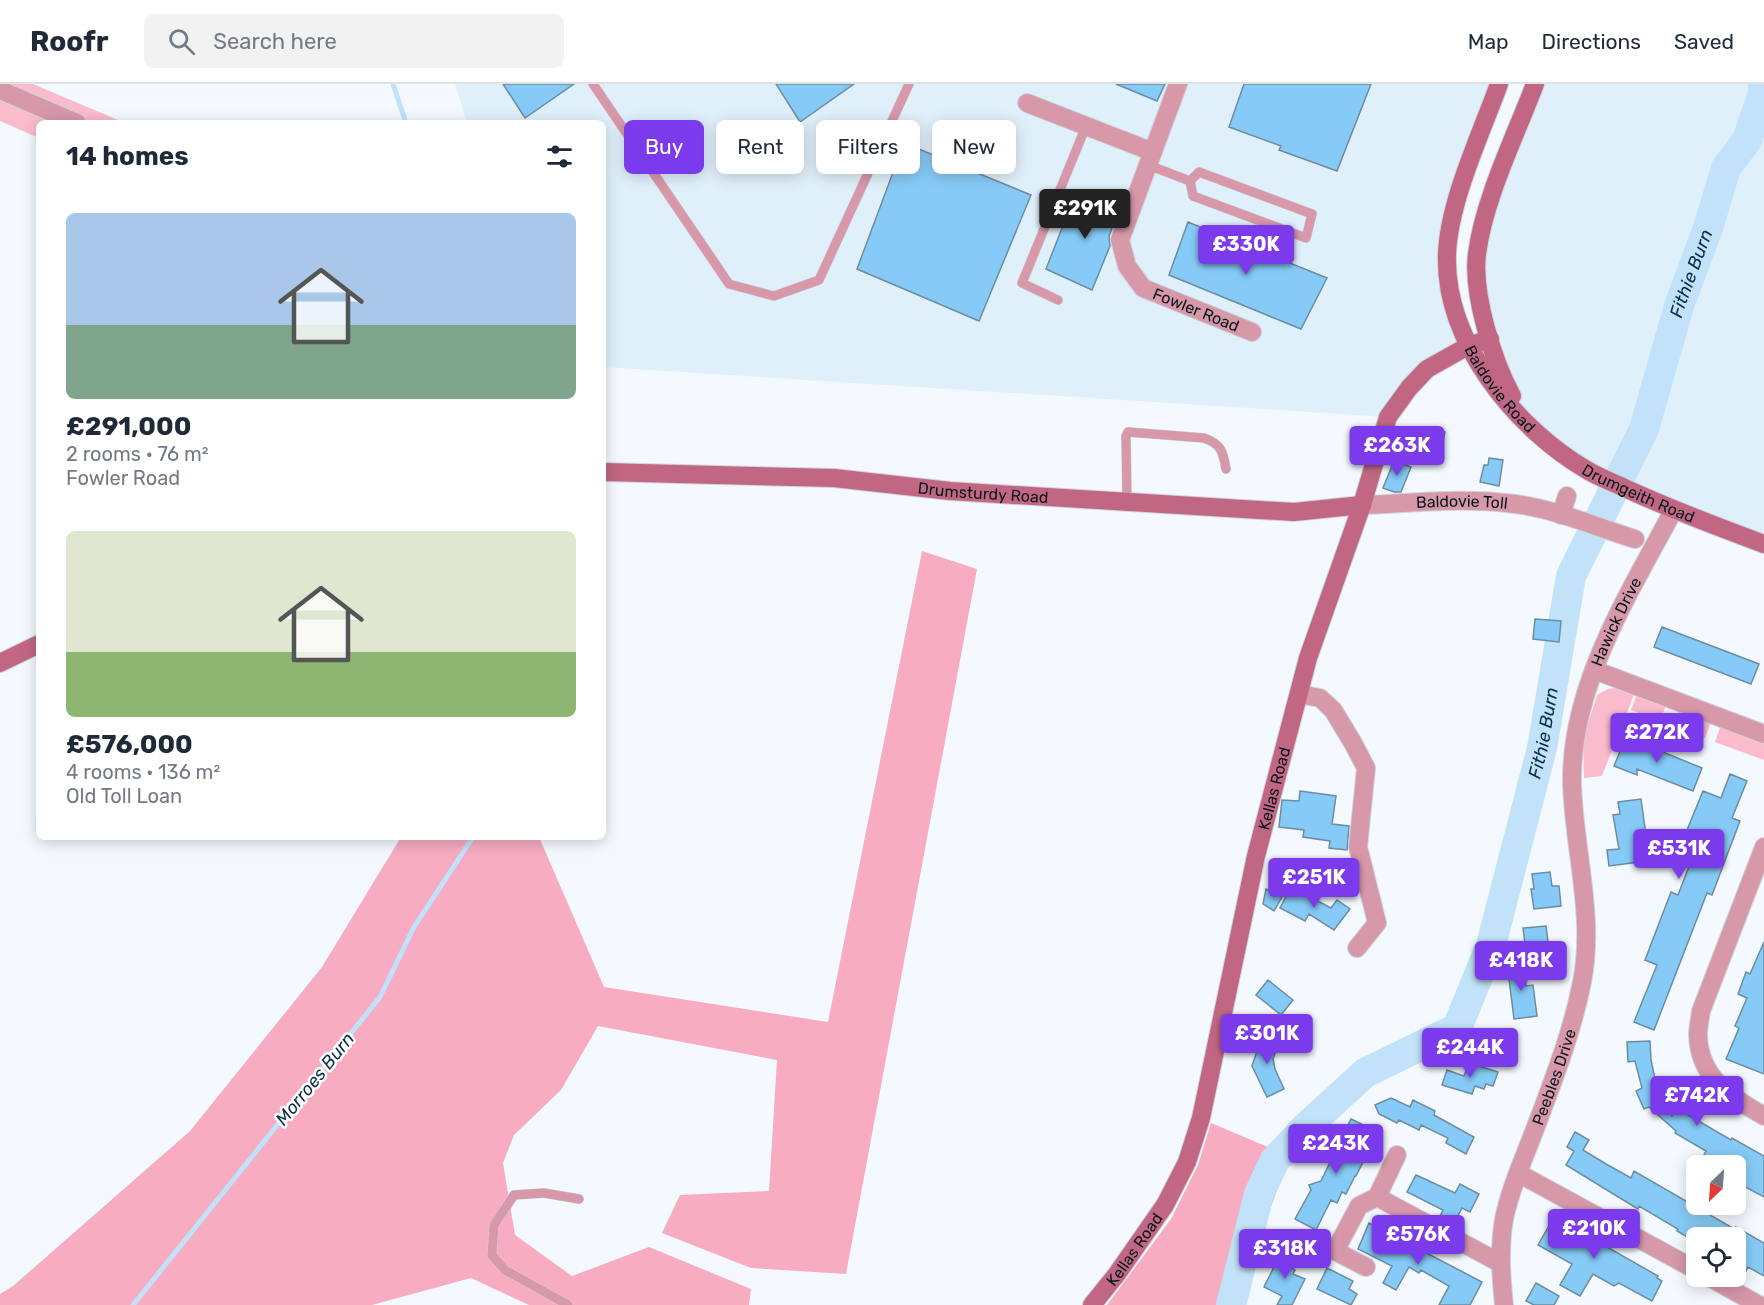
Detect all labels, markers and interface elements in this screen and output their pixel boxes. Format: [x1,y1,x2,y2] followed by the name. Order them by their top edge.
[144,14,564,68] search box
[30,25,108,58] text: Roofr
[165,25,198,58] icon: search
[213,28,337,55] text: Search here
[1468,29,1509,54] text: Map
[1542,29,1641,54] text: Directions
[1674,29,1734,54] text: Saved
[624,120,704,174] chip: Buy
[716,120,804,174] chip: Rent
[816,120,920,174] chip: Filters
[932,120,1016,174] chip: New
[543,140,576,173] icon: filters
[66,141,189,172] text: 14 homes
[1043,189,1127,240] pin: £291K
[1053,196,1117,220] text: £291K
[1204,225,1288,276] pin: £330K
[1665,226,1717,320] water label: Fithie Burn
[1212,232,1280,256] text: £330K
[267,252,375,360] icon: home
[1150,284,1242,336] street label: Fowler Road
[1460,342,1539,437] street label: Baldovie Road
[66,411,191,442] text: £291,000
[1355,426,1439,477] pin: £263K
[1364,433,1430,457] text: £263K
[66,442,209,466] text: 2 rooms · 76 m²
[1578,460,1698,527] street label: Drumgeith Road
[66,466,180,490] text: Fowler Road
[917,478,1049,507] street label: Drumsturdy Road
[1416,492,1509,513] street label: Baldovie Toll
[267,570,375,678] icon: home
[1587,574,1645,669] street label: Hawick Drive
[1524,686,1563,781] water label: Fithie Burn
[1615,713,1699,764] pin: £272K
[1624,720,1690,744] text: £272K
[66,729,193,760] text: £576,000
[1254,745,1294,832] street label: Kellas Road
[66,760,220,784] text: 4 rooms · 136 m²
[66,784,182,808] text: Old Toll Loan
[1637,829,1721,880] pin: £531K
[1647,836,1711,860] text: £531K
[1272,858,1356,909] pin: £251K
[1282,865,1346,889] text: £251K
[1479,941,1563,992] pin: £418K
[1489,948,1553,972] text: £418K
[1225,1014,1309,1065] pin: £301K
[1235,1021,1299,1045] text: £301K
[1528,1026,1580,1128] street label: Peebles Drive
[271,1028,359,1130] water label: Morroes Burn
[1428,1028,1512,1079] pin: £244K
[1436,1035,1504,1059] text: £244K
[1655,1076,1739,1127] pin: £742K
[1664,1083,1730,1107] text: £742K
[1294,1124,1378,1175] pin: £243K
[1302,1131,1370,1155] text: £243K
[1686,1155,1746,1215] north arrow
[1686,1155,1746,1287] map controls
[1102,1209,1167,1290] street label: Kellas Road
[1552,1209,1636,1260] pin: £210K
[1376,1215,1460,1266] pin: £576K
[1562,1216,1626,1240] text: £210K
[1386,1222,1450,1246] text: £576K
[1686,1227,1746,1287] button: locate
[1243,1229,1327,1280] pin: £318K
[1253,1236,1317,1260] text: £318K

